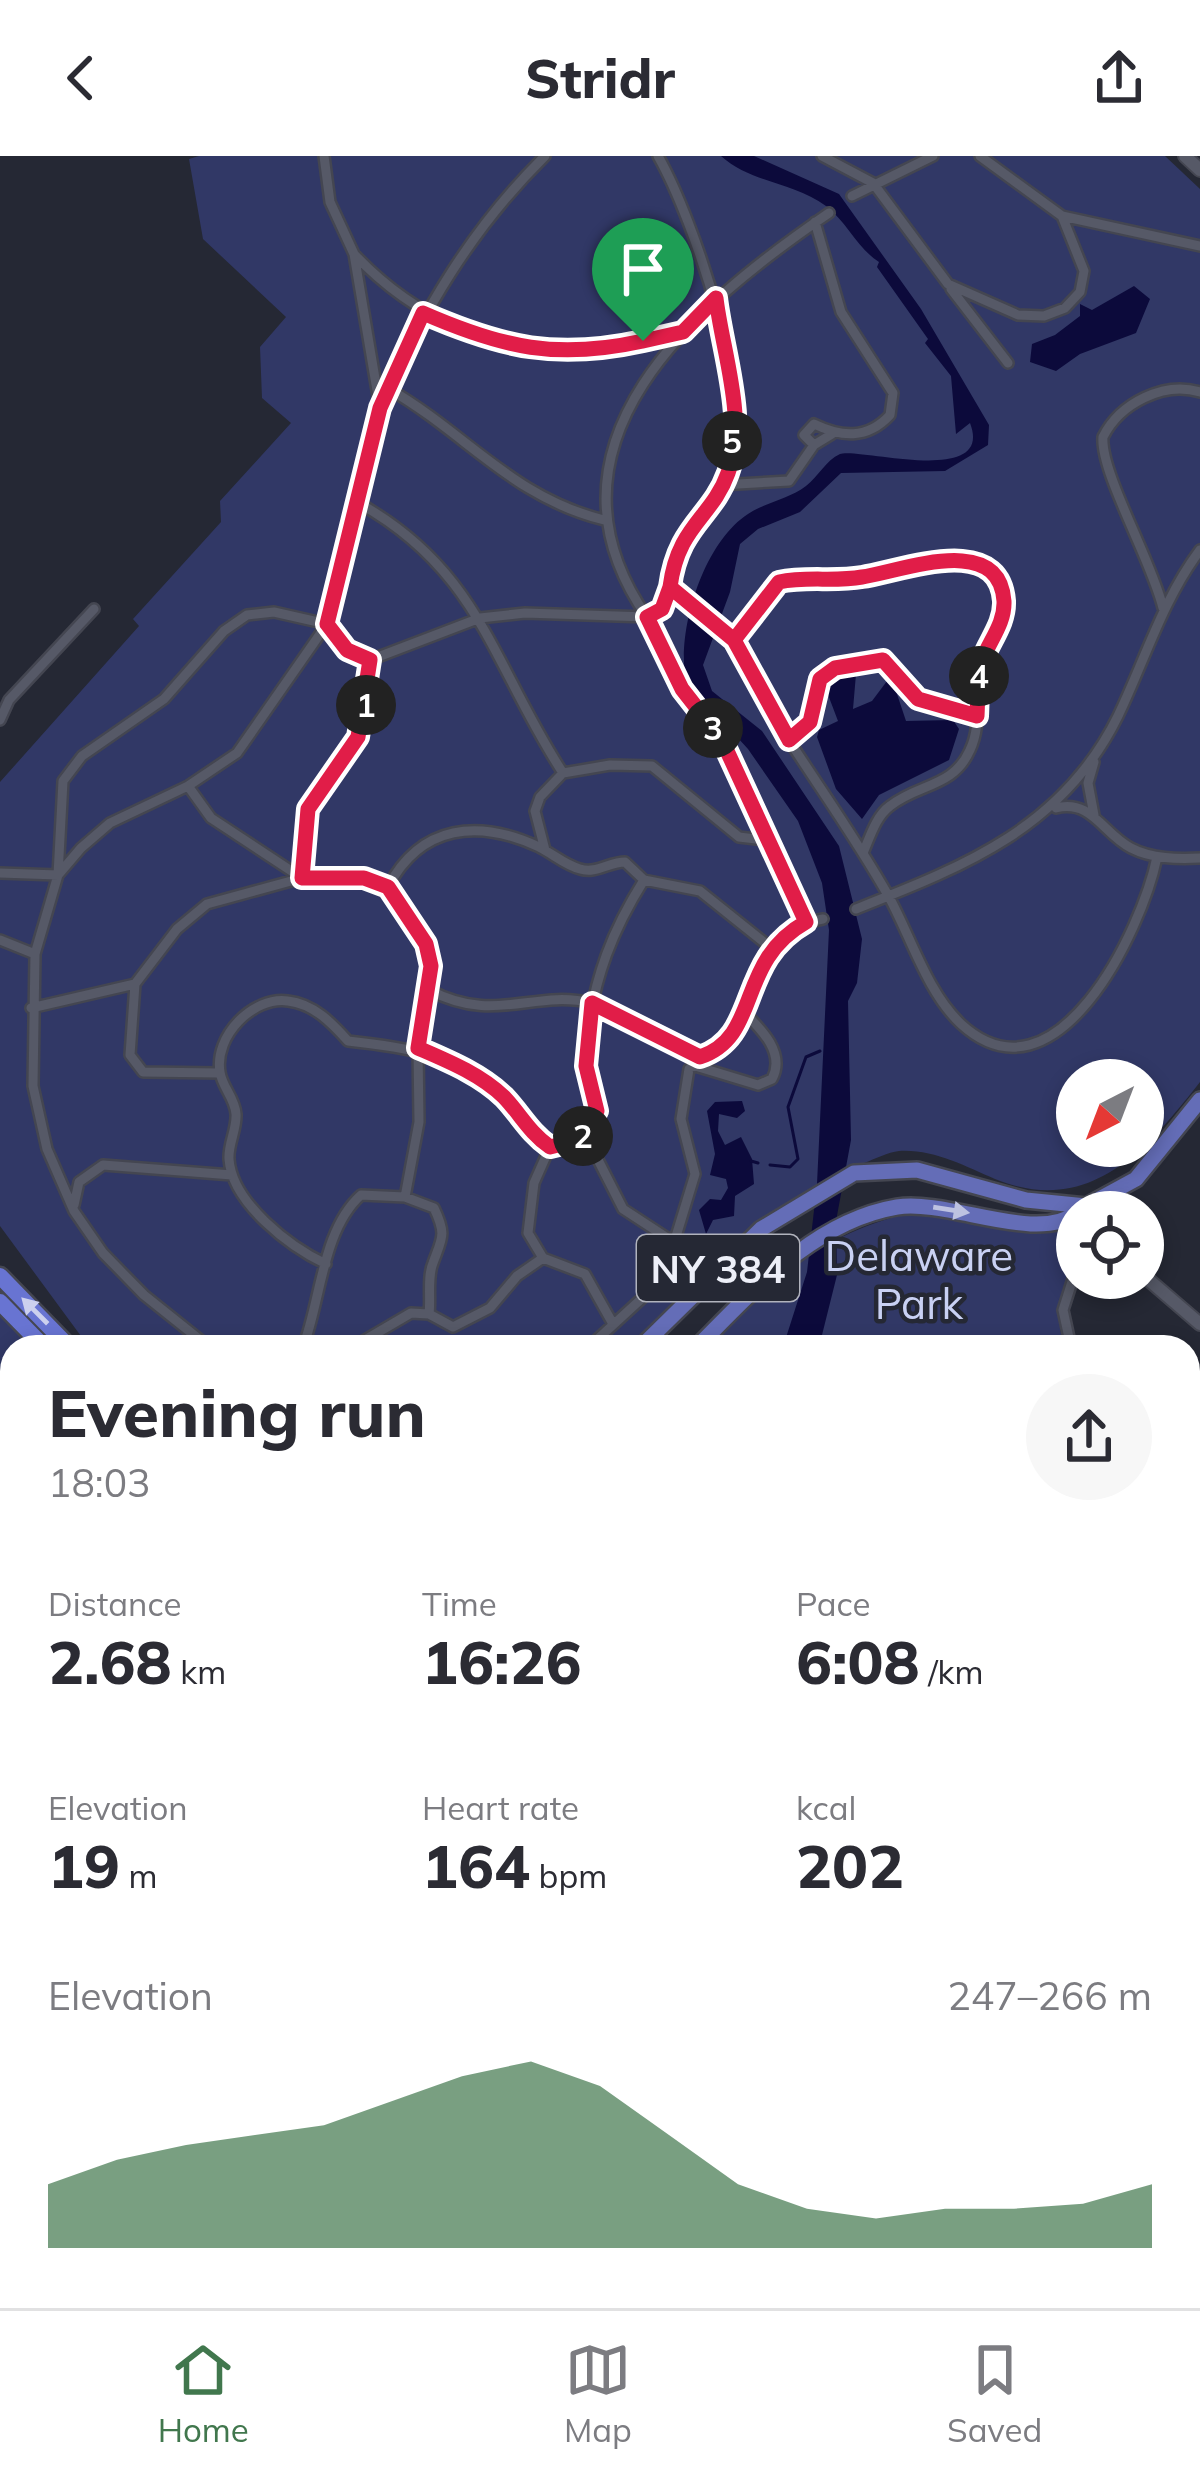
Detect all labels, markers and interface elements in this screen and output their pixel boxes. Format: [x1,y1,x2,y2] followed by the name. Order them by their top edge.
[525,44,675,112] text: Stridr
[48,45,114,111] icon: back
[1086,45,1152,111] icon: share
[592,218,694,341] pin
[610,236,676,302] icon: arrive
[702,411,762,471] pin: 5
[722,420,742,461] text: 5
[949,646,1009,706] pin: 4
[969,655,989,696] text: 4
[336,675,396,735] pin: 1
[356,684,376,725] text: 1
[683,698,743,758] pin: 3
[703,707,723,748] text: 3
[1056,1059,1164,1167] north arrow
[1056,1059,1164,1299] map controls
[553,1106,613,1166] pin: 2
[573,1115,593,1156] text: 2
[1056,1191,1164,1299] button: locate
[933,1201,971,1219] one-way arrow
[825,1229,1013,1330] park label: Delaware Park
[637,1235,799,1301] road number: NY 384
[21,1297,49,1326] one-way arrow
[48,1371,426,1454] text: Evening run
[1026,1374,1152,1500] button: share
[48,1458,151,1507] text: 18:03
[48,1583,181,1624] text: Distance
[422,1583,497,1624] text: Time
[796,1583,870,1624] text: Pace
[48,1624,172,1699] text: 2.68
[422,1624,582,1699] text: 16:26
[796,1624,920,1699] text: 6:08
[172,1651,226,1692] text: km
[920,1651,984,1692] text: /km
[48,1787,188,1828] text: Elevation
[422,1787,579,1828] text: Heart rate
[796,1787,856,1828] text: kcal
[48,1828,120,1903] text: 19
[422,1828,530,1903] text: 164
[796,1828,904,1903] text: 202
[120,1855,158,1896] text: m
[530,1855,607,1896] text: bpm
[48,1971,213,2020] text: Elevation
[947,1971,1152,2020] text: 247–266 m
[158,2337,249,2450] tab: Home
[564,2337,632,2450] tab: Map
[947,2337,1042,2450] tab: Saved

